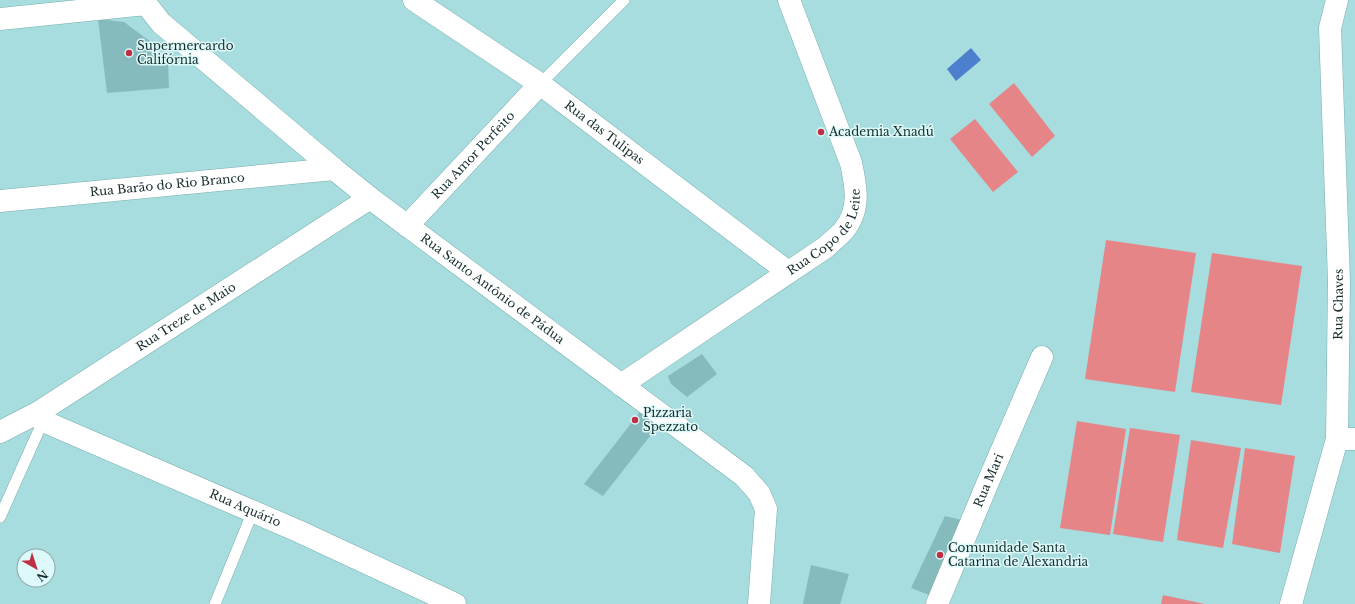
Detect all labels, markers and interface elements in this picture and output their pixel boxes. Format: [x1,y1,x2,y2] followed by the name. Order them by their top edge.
[137,38,234,67] place label: Supermercardo Califórnia
[124,48,134,58] marker: Supermercardo Califórnia
[562,97,647,167] street label: Rua das Tulipas
[428,108,518,202] street label: Rua Amor Perfeito
[828,124,934,139] place label: Academia Xnadú
[816,127,826,137] marker: Academia Xnadú
[89,170,245,199] street label: Rua Barão do Rio Branco
[784,188,863,278] street label: Rua Copo de Leite
[418,230,568,347] street label: Rua Santo Antônio de Pádua
[1330,268,1346,340] street label: Rua Chaves
[133,279,239,354] street label: Rua Treze de Maio
[643,405,698,434] place label: Pizzaria Spezzato
[630,415,640,425] marker: Pizzaria Spezzato
[970,451,1006,509] street label: Rua Mari
[207,486,283,530] street label: Rua Aquário
[948,540,1089,569] place label: Comunidade Santa Catarina de Alexandria
[16,548,56,588] north arrow
[935,550,945,560] marker: Comunidade Santa Catarina de Alexandria
[33,567,51,585] text: N

